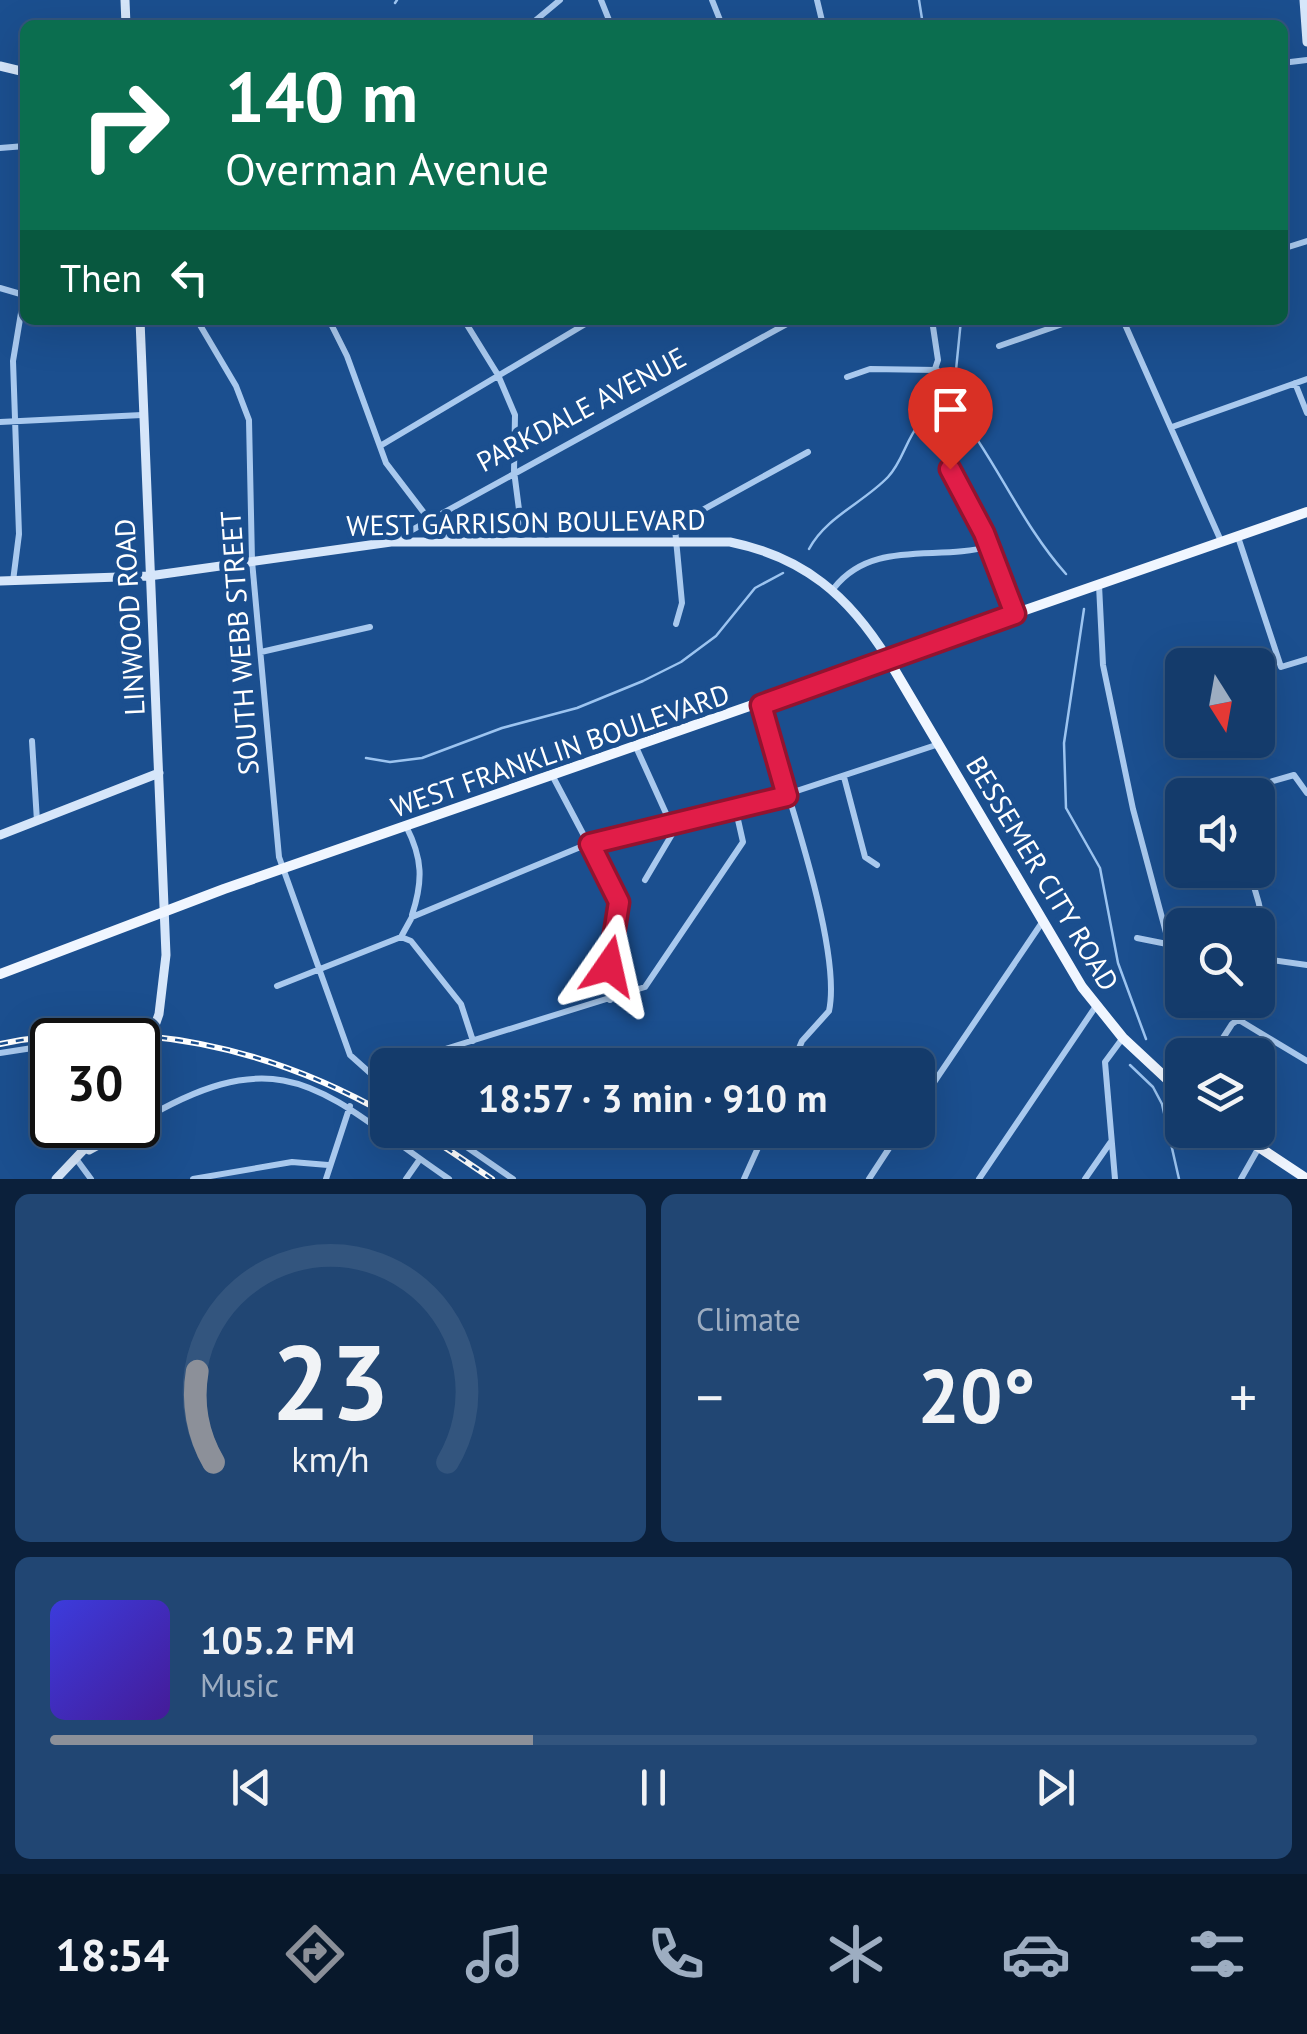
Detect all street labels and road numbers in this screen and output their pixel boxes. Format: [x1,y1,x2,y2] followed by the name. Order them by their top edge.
[470,338,692,480] street label: PARKDALE AVENUE
[346,500,706,544] street label: WEST GARRISON BOULEVARD
[211,509,267,776] street label: SOUTH WEBB STREET
[105,518,153,716] street label: LINWOOD ROAD
[386,675,734,825] street label: WEST FRANKLIN BOULEVARD
[958,749,1128,997] street label: BESSEMER CITY ROAD

